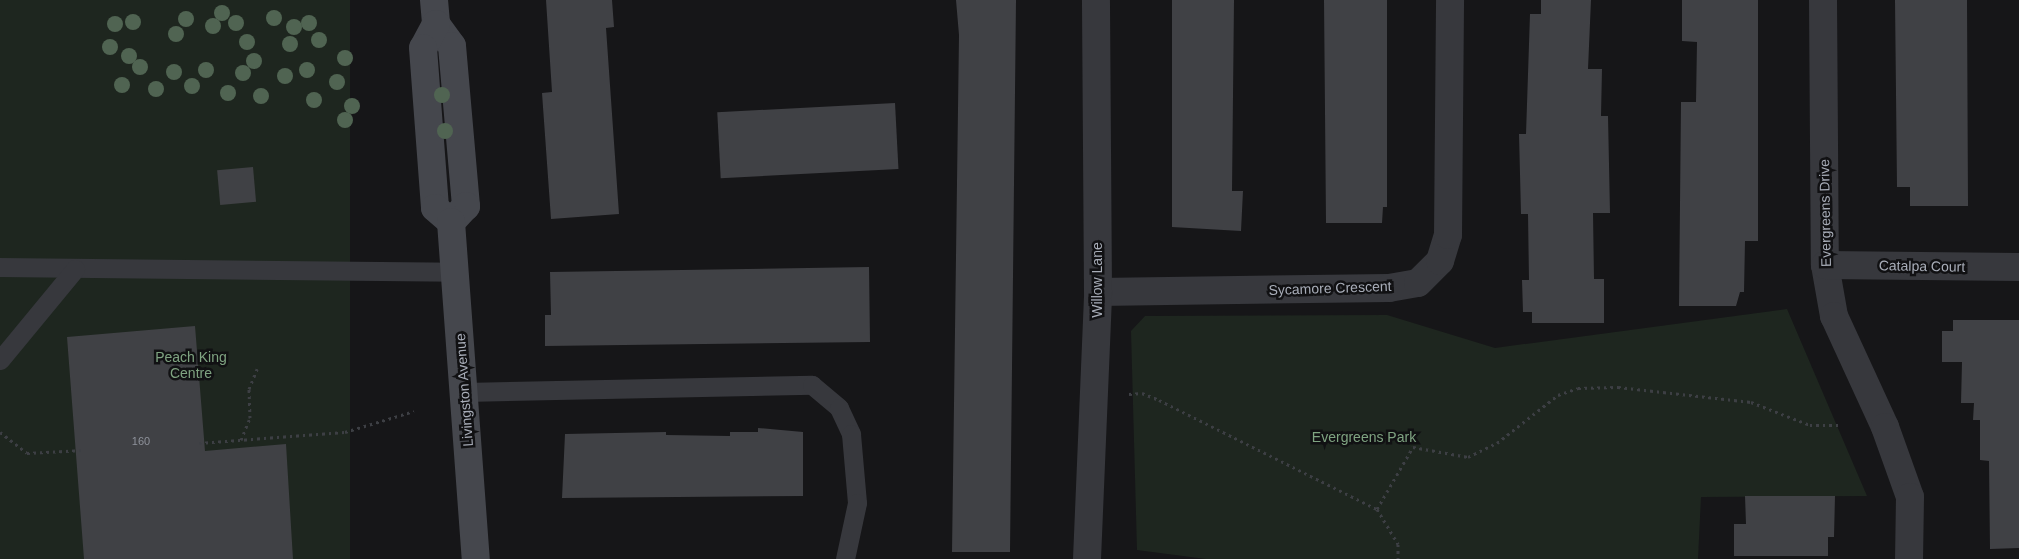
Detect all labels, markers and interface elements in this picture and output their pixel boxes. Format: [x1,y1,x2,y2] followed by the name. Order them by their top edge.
[1816,159,1834,267] street label: Evergreens Drive
[1089,242,1105,318] street label: Willow Lane
[1879,257,1965,275] street label: Catalpa Court
[1268,277,1392,299] street label: Sycamore Crescent
[452,332,476,448] street label: Livingston Avenue
[155,349,227,382] park label: Peach King Centre
[1312,429,1416,445] park label: Evergreens Park
[132,434,150,448] house number: 160

